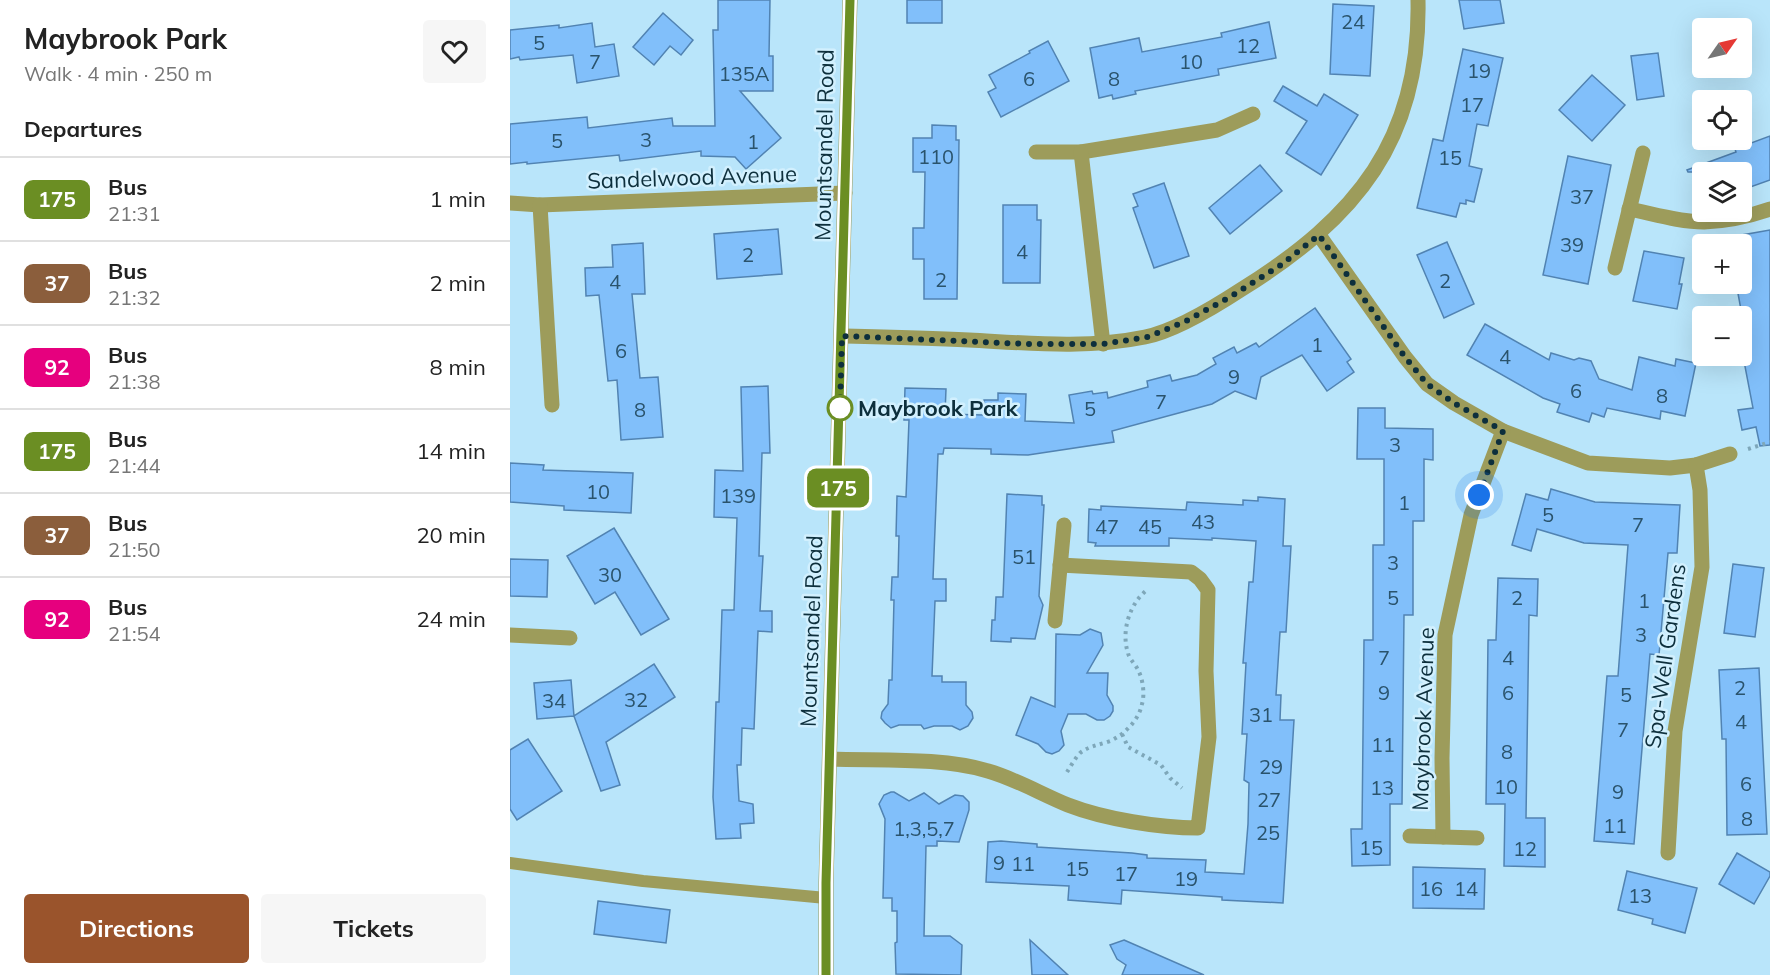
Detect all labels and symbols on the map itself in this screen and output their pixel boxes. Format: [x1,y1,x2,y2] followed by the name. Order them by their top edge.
[1341,9,1365,34] house number: 24
[1692,18,1752,78] north arrow
[533,30,545,55] house number: 5
[1236,33,1260,58] house number: 12
[589,49,601,74] house number: 7
[808,49,840,241] street label: Mountsandel Road
[1179,49,1203,74] house number: 10
[1467,58,1491,83] house number: 19
[719,61,770,86] house number: 135A
[1023,66,1035,91] house number: 6
[1108,66,1120,91] house number: 8
[1460,92,1484,117] house number: 17
[640,127,652,152] house number: 3
[551,128,563,153] house number: 5
[747,129,759,154] house number: 1
[918,144,954,169] house number: 110
[1438,145,1462,170] house number: 15
[587,159,797,195] street label: Sandelwood Avenue
[1570,184,1594,209] house number: 37
[1560,232,1584,257] house number: 39
[1016,239,1028,264] house number: 4
[742,242,754,267] house number: 2
[935,267,947,292] house number: 2
[1439,268,1451,293] house number: 2
[609,269,621,294] house number: 4
[1311,332,1323,357] house number: 1
[615,338,627,363] house number: 6
[1499,344,1511,369] house number: 4
[1228,364,1240,389] house number: 9
[1570,378,1582,403] house number: 6
[1656,383,1668,408] house number: 8
[1155,389,1167,414] house number: 7
[858,394,1018,422] place label: Maybrook Park
[827,395,853,421] marker: Maybrook Park
[1084,396,1096,421] house number: 5
[634,397,646,422] house number: 8
[1389,432,1401,457] house number: 3
[804,468,872,508] line badge: 175
[586,479,610,504] house number: 10
[1464,480,1494,510] your location
[720,483,756,508] house number: 139
[1398,490,1410,515] house number: 1
[1542,502,1554,527] house number: 5
[1191,509,1215,534] house number: 43
[1632,512,1644,537] house number: 7
[1095,514,1119,539] house number: 47
[1138,514,1162,539] house number: 45
[794,535,828,727] street label: Mountsandel Road
[1012,544,1036,569] house number: 51
[1387,550,1399,575] house number: 3
[598,562,622,587] house number: 30
[1638,562,1692,750] street label: Spa-Well Gardens
[1387,585,1399,610] house number: 5
[1511,585,1523,610] house number: 2
[1638,588,1650,613] house number: 1
[1635,622,1647,647] house number: 3
[1406,627,1440,811] street label: Maybrook Avenue
[1378,645,1390,670] house number: 7
[1502,645,1514,670] house number: 4
[1734,675,1746,700] house number: 2
[1378,680,1390,705] house number: 9
[1502,680,1514,705] house number: 6
[1620,682,1632,707] house number: 5
[624,687,648,712] house number: 32
[542,688,566,713] house number: 34
[1249,702,1273,727] house number: 31
[1735,709,1747,734] house number: 4
[1617,717,1629,742] house number: 7
[1371,732,1395,757] house number: 11
[1501,739,1513,764] house number: 8
[1259,754,1283,779] house number: 29
[1740,771,1752,796] house number: 6
[1494,774,1518,799] house number: 10
[1370,775,1394,800] house number: 13
[1612,779,1624,804] house number: 9
[1257,787,1281,812] house number: 27
[1741,806,1753,831] house number: 8
[1603,813,1627,838] house number: 11
[893,816,955,841] house number: 1,3,5,7
[1256,820,1280,845] house number: 25
[1359,835,1383,860] house number: 15
[1513,836,1537,861] house number: 12
[993,850,1005,875] house number: 9
[1011,851,1035,876] house number: 11
[1065,856,1089,881] house number: 15
[1114,861,1138,886] house number: 17
[1174,866,1198,891] house number: 19
[1419,876,1443,901] house number: 16
[1454,876,1478,901] house number: 14
[1628,883,1652,908] house number: 13

